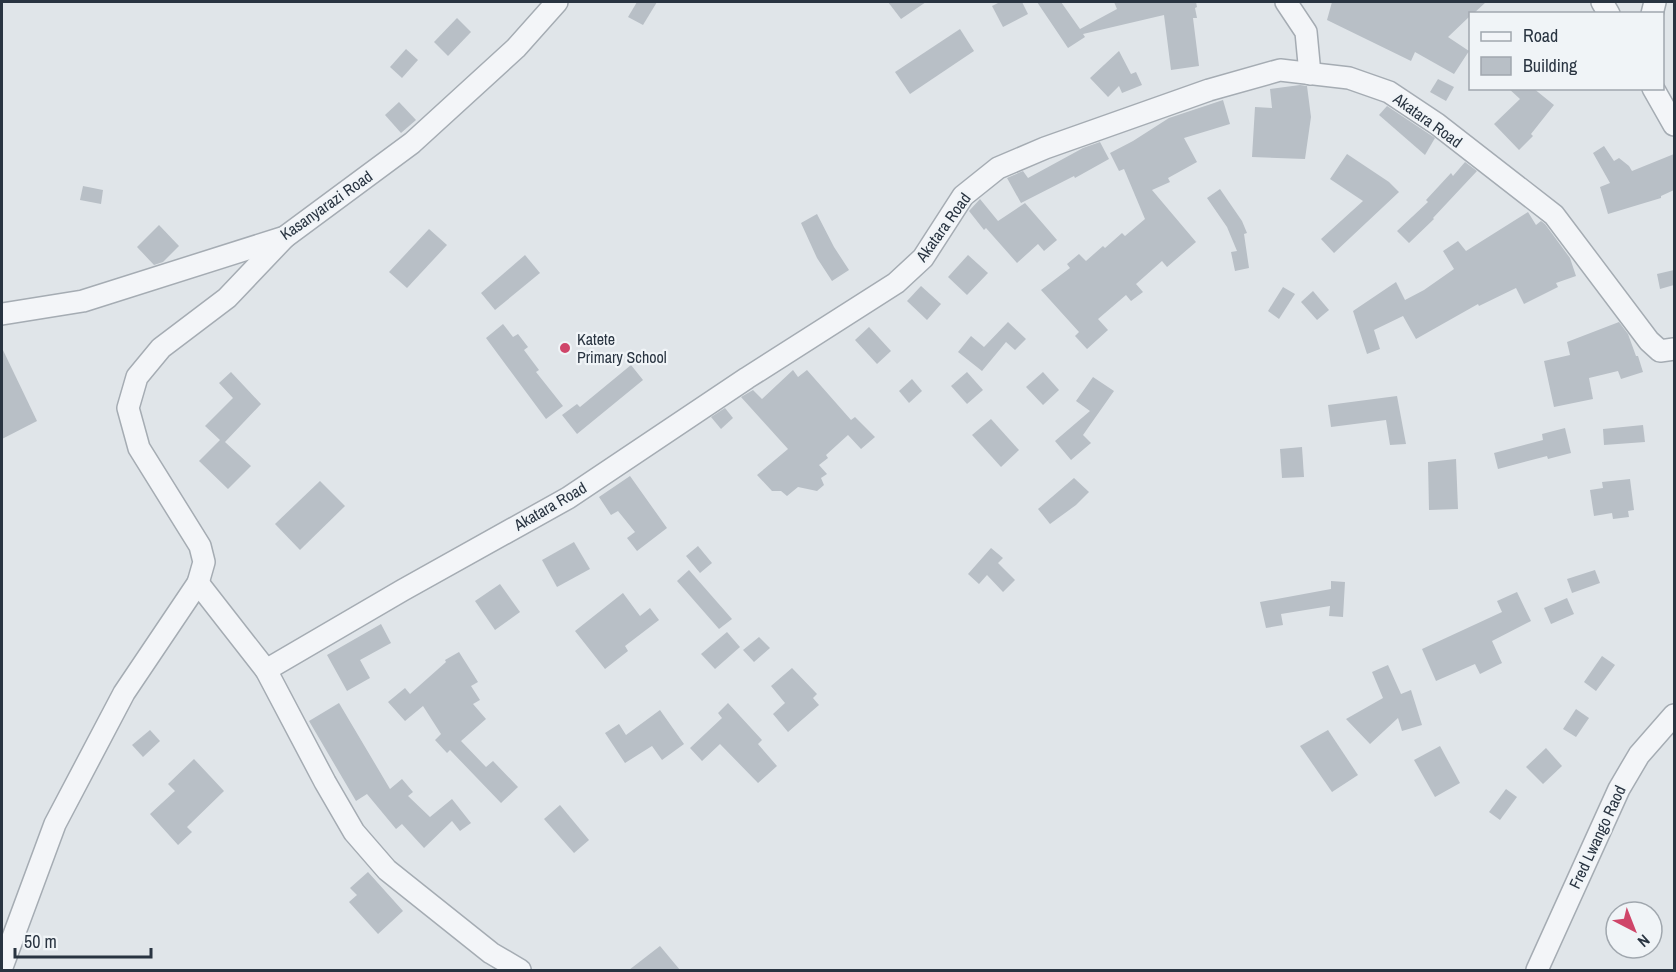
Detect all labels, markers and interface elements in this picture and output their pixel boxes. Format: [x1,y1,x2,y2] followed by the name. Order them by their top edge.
[1469,12,1664,90] legend
[1523,23,1558,48] text: Road
[1523,53,1578,78] text: Building
[1388,87,1467,152] street label: Akatara Road
[275,165,377,245] street label: Kasanyarazi Road
[910,188,975,267] street label: Akatara Road
[577,328,667,368] place label: Katete Primary School
[558,341,572,355] marker: Katete Primary School
[509,476,590,536] street label: Akatara Road
[1563,782,1631,892] street label: Fred Lwango Raod
[1604,900,1664,960] north arrow
[15,921,152,959] scale bar
[24,929,57,954] text: 50 m
[1633,930,1655,952] text: N

